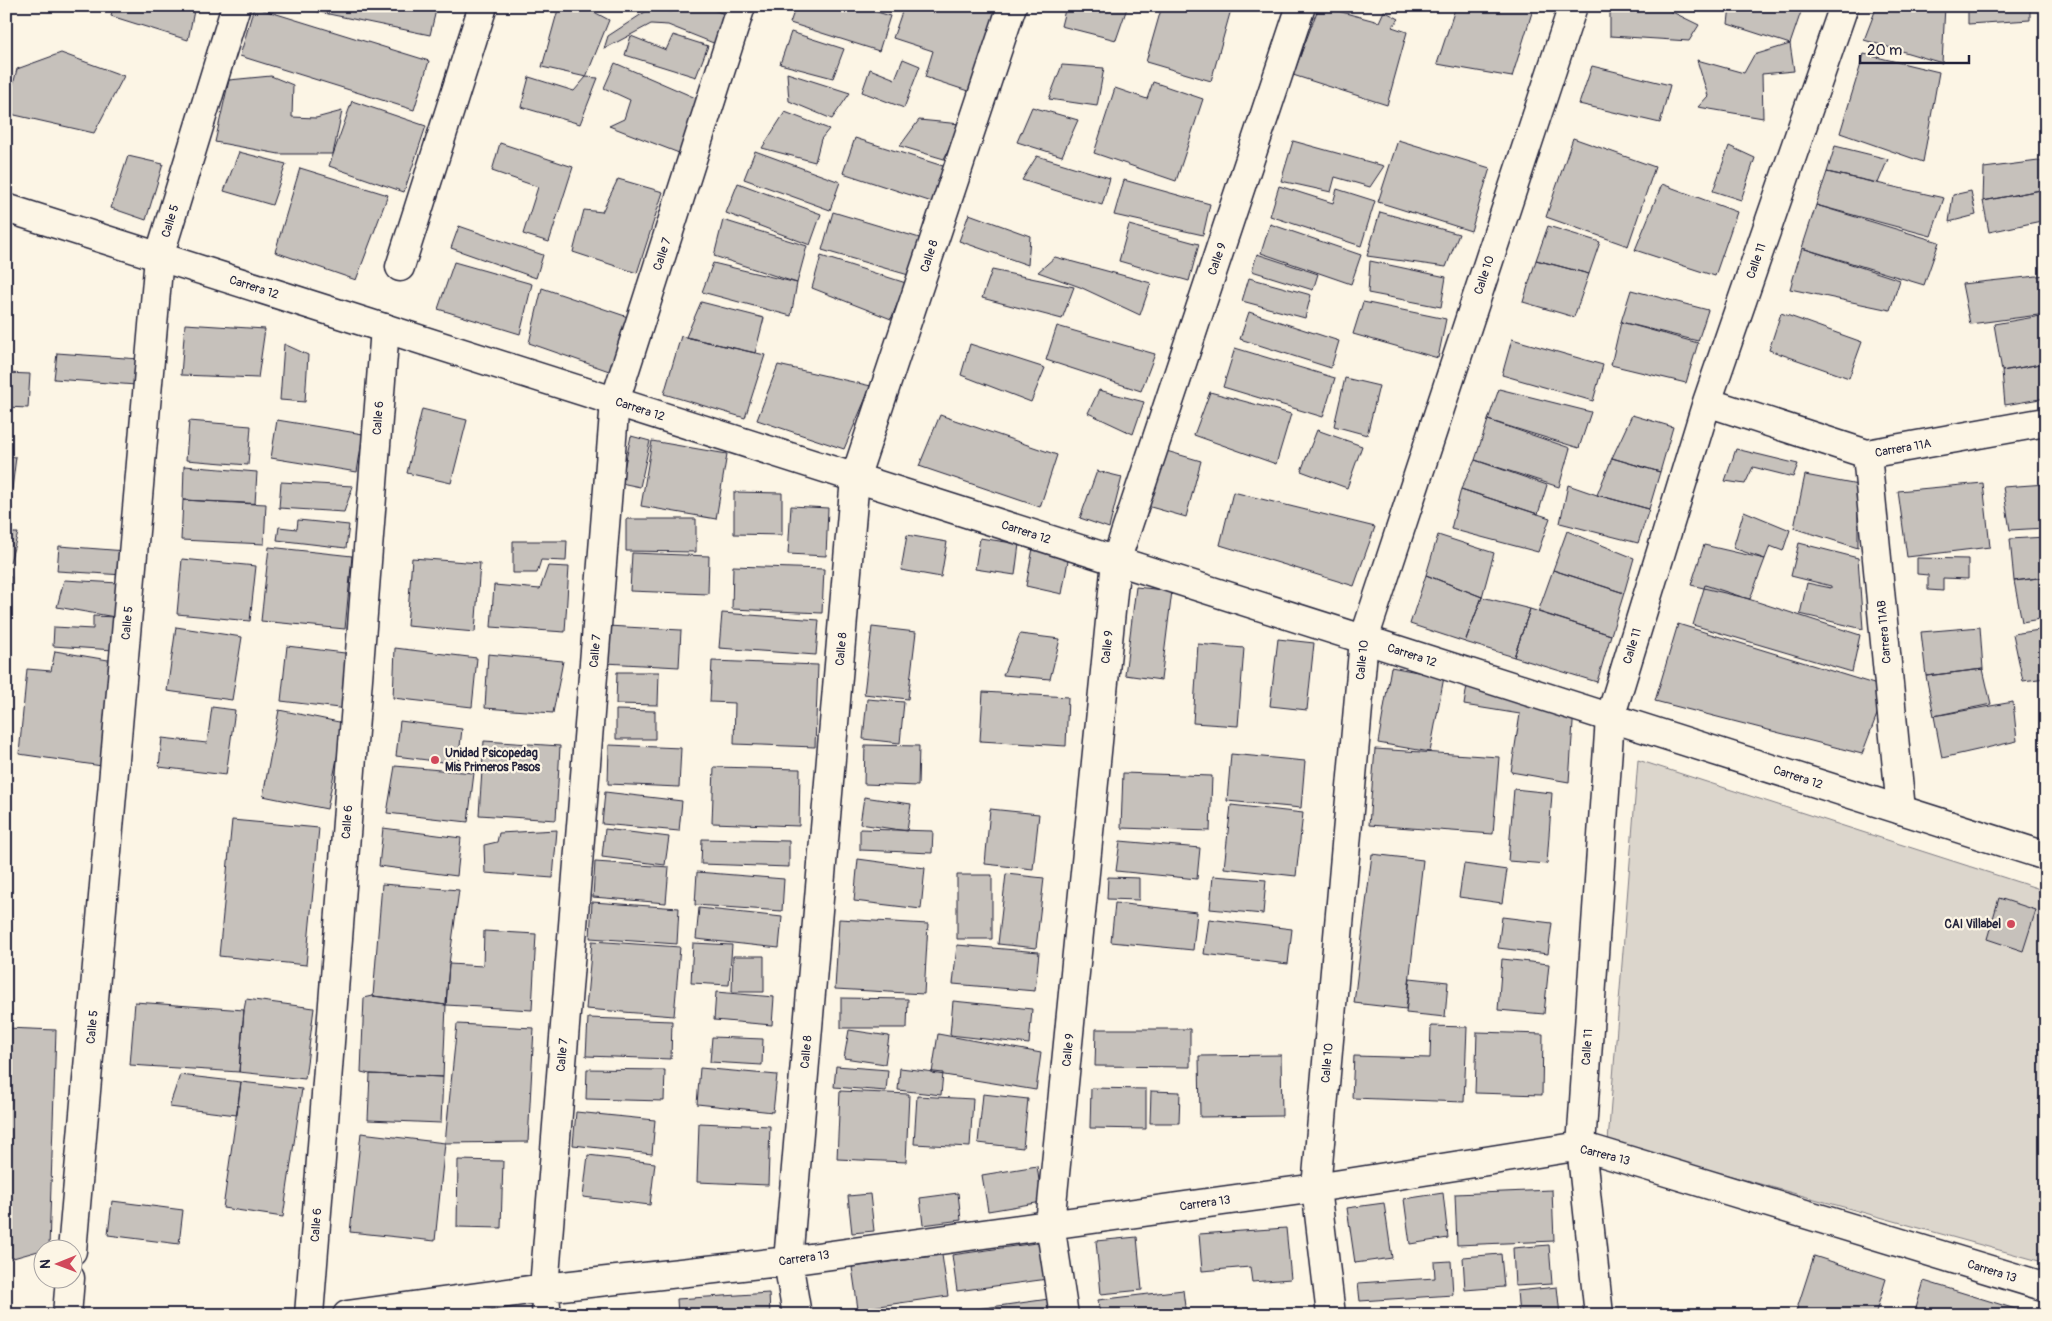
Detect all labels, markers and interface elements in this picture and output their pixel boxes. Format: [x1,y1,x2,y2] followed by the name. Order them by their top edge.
[1860,32,1968,64] scale bar
[1867,41,1902,60] text: 20 m
[158,203,183,239] street label: Calle 5
[650,235,675,272] street label: Calle 7
[917,238,942,274] street label: Calle 8
[1205,241,1230,277] street label: Calle 9
[1743,241,1770,281] street label: Calle 11
[1471,254,1498,297] street label: Calle 10
[227,272,281,303] street label: Carrera 12
[613,394,667,425] street label: Carrera 12
[370,400,387,436] street label: Calle 6
[1874,436,1933,461] street label: Carrera 11A
[999,517,1053,548] street label: Carrera 12
[1874,600,1895,664] street label: Carrera 11AB
[119,606,136,641] street label: Calle 5
[1620,626,1645,666] street label: Calle 11
[1098,630,1117,664] street label: Calle 9
[833,632,850,666] street label: Calle 8
[587,633,604,668] street label: Calle 7
[1353,639,1372,681] street label: Calle 10
[1385,640,1439,671] street label: Carrera 12
[445,746,541,775] place label: Unidad Psicopedag Mis Primeros Pasos
[429,754,441,766] marker: Unidad Psicopedag Mis Primeros Pasos
[1771,762,1825,793] street label: Carrera 12
[339,804,356,840] street label: Calle 6
[1945,917,2001,932] place label: CAI Villabel
[2005,918,2017,930] marker: CAI Villabel
[84,1010,101,1045] street label: Calle 5
[1579,1028,1596,1066] street label: Calle 11
[1059,1033,1078,1067] street label: Calle 9
[798,1035,815,1069] street label: Calle 8
[554,1037,571,1072] street label: Calle 7
[1318,1042,1337,1084] street label: Calle 10
[1578,1142,1632,1169] street label: Carrera 13
[1179,1192,1232,1214] street label: Carrera 13
[308,1207,325,1243] street label: Calle 6
[32,1238,82,1288] north arrow
[778,1247,831,1269] street label: Carrera 13
[1965,1257,2019,1286] street label: Carrera 13
[37,1259,54,1269] text: N

